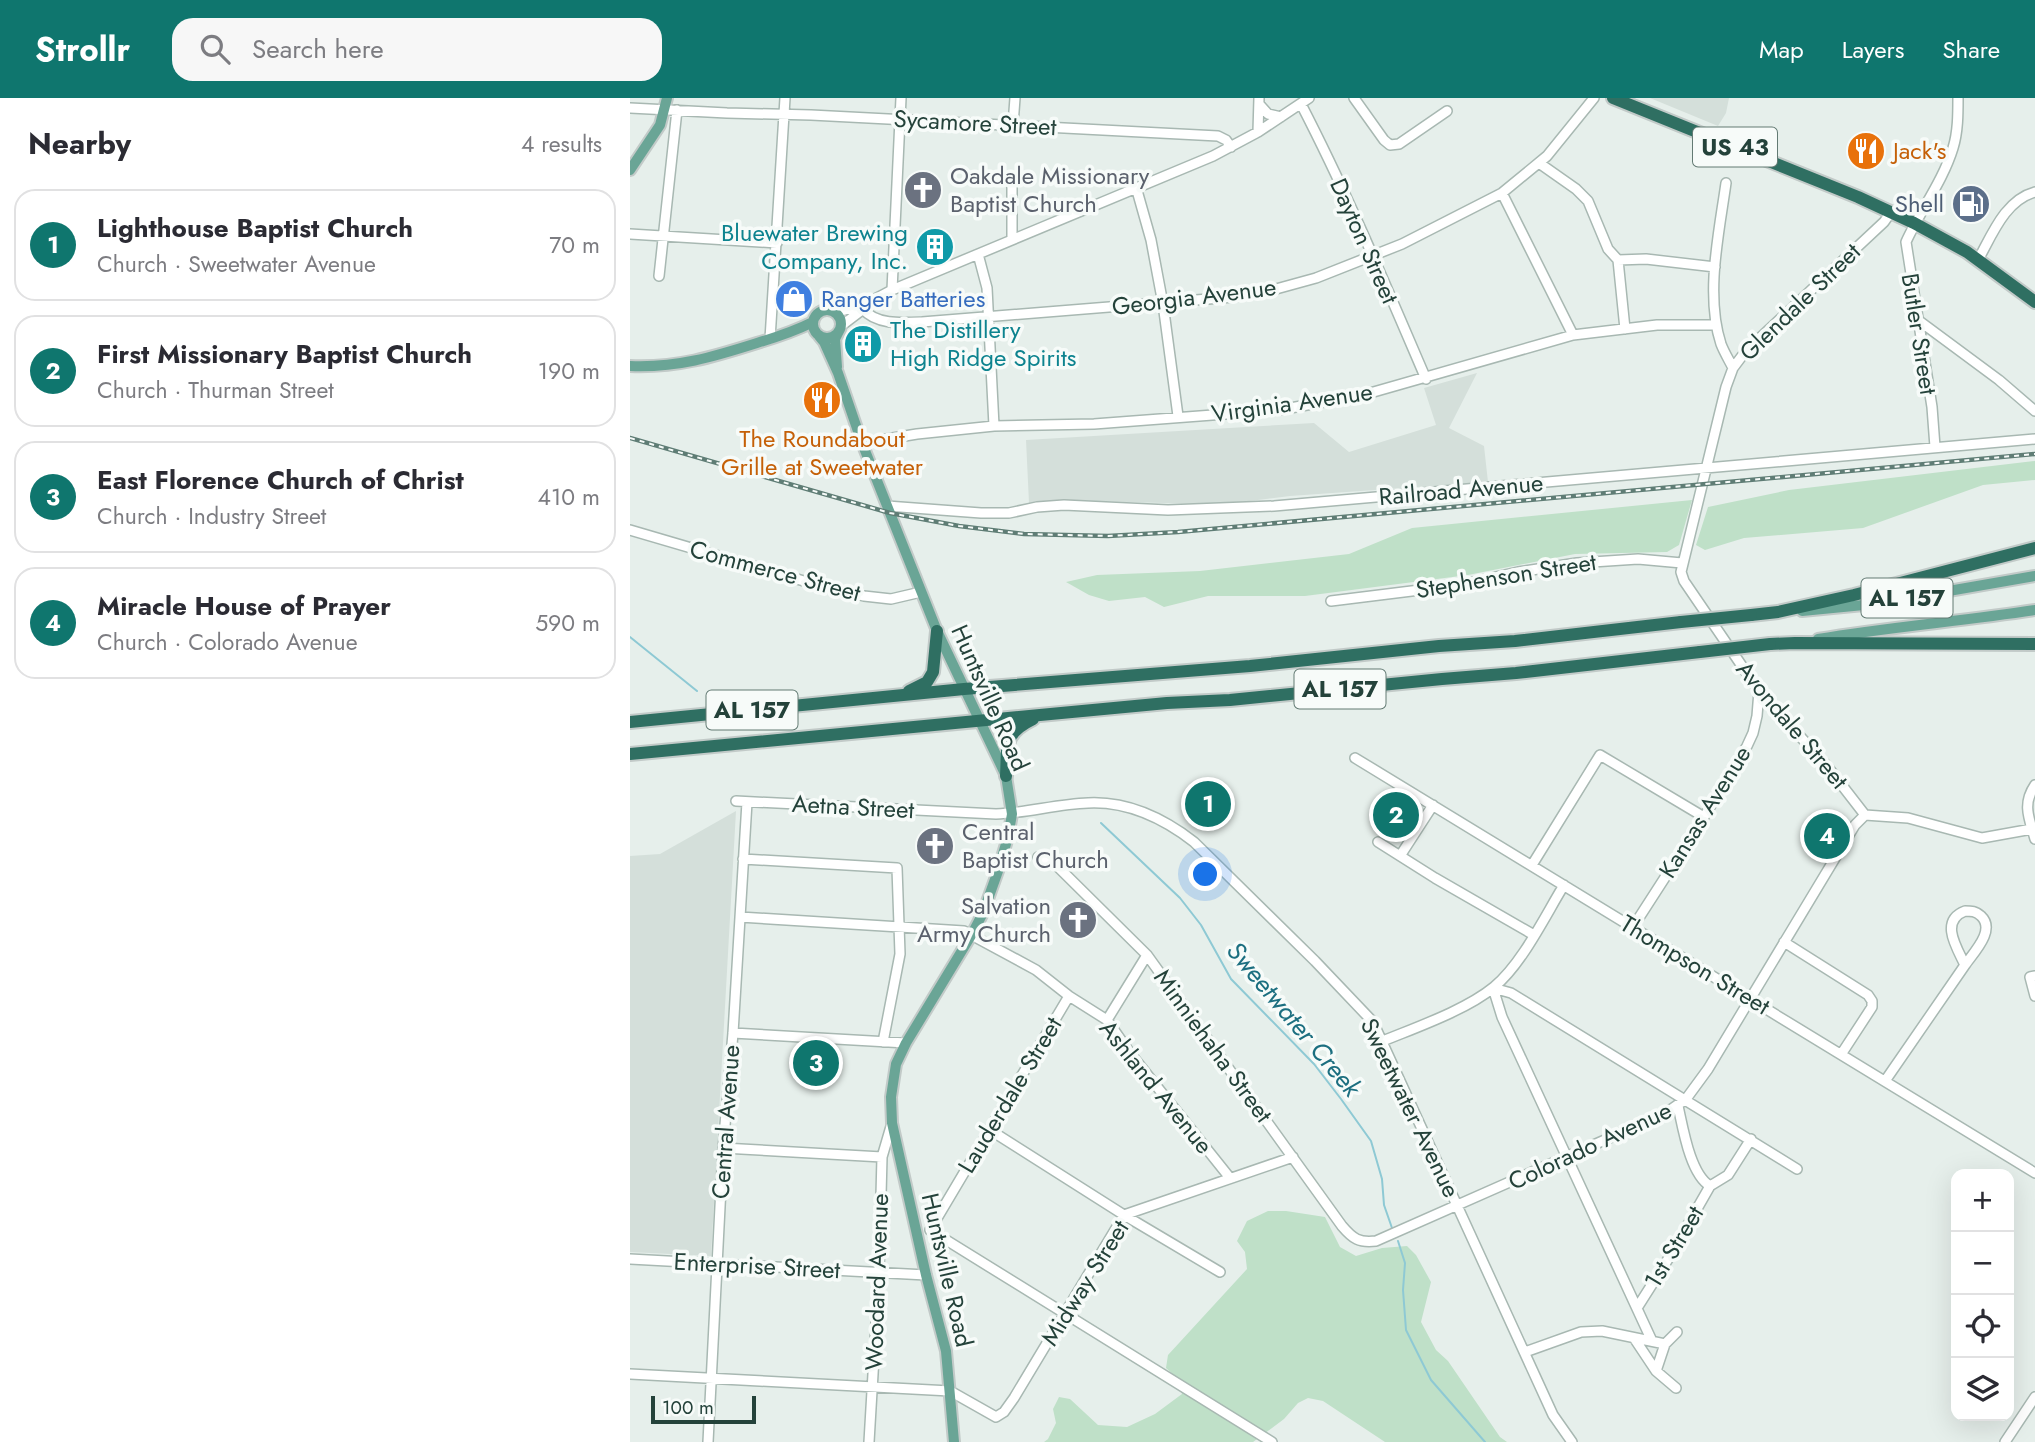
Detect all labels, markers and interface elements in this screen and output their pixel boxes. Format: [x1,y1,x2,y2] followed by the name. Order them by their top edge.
[172,18,662,81] search box
[35,26,130,73] text: Strollr
[196,30,234,68] icon: search
[252,30,384,68] text: Search here
[1759,32,1804,67] text: Map
[1842,32,1904,67] text: Layers
[1942,32,2000,67] text: Share
[893,101,1058,144] street label: Sycamore Street
[28,122,131,165] text: Nearby
[521,127,602,161] text: 4 results
[1693,128,1777,166] road number: US 43
[1845,130,1887,172] restaurant icon: Jack's
[1890,133,1946,168] place label: Jack's
[950,158,1150,221] place label: Oakdale Missionary Baptist Church
[902,169,944,211] church icon: Oakdale Missionary Baptist Church
[1321,172,1408,309] street label: Dayton Street
[1950,183,1992,225] fuel station icon: Shell
[1895,186,1944,221] place label: Shell
[97,209,413,247] text: Lighthouse Baptist Church
[721,215,908,278] place label: Bluewater Brewing Company, Inc.
[914,226,956,268] building icon: Bluewater Brewing Company, Inc.
[47,228,59,262] text: 1
[549,228,600,262] text: 70 m
[1731,234,1868,369] street label: Glendale Street
[97,247,376,281] text: Church · Sweetwater Avenue
[1110,269,1278,324] street label: Georgia Avenue
[1893,271,1946,397] street label: Butler Street
[773,278,815,320] shop icon: Ranger Batteries
[821,281,985,316] place label: Ranger Batteries
[890,312,1076,375] place label: The Distillery High Ridge Spirits
[842,323,884,365] building icon: The Distillery High Ridge Spirits
[97,335,472,373] text: First Missionary Baptist Church
[45,354,61,388] text: 2
[538,354,600,388] text: 190 m
[97,373,334,407] text: Church · Thurman Street
[1209,374,1375,431] street label: Virginia Avenue
[801,379,843,421] restaurant icon: The Roundabout Grille at Sweetwater
[721,421,924,484] place label: The Roundabout Grille at Sweetwater
[97,461,464,499] text: East Florence Church of Christ
[1377,465,1545,514] street label: Railroad Avenue
[46,480,60,514] text: 3
[538,480,600,514] text: 410 m
[97,499,326,533] text: Church · Industry Street
[686,531,865,610] street label: Commerce Street
[1413,544,1599,607] street label: Stephenson Street
[1862,578,1952,618] road number: AL 157
[97,587,391,625] text: Miracle House of Prayer
[45,606,61,640] text: 4
[535,606,600,640] text: 590 m
[943,619,1038,777] street label: Huntsville Road
[97,625,358,659] text: Church · Colorado Avenue
[1728,653,1857,797] street label: Avondale Street
[1294,670,1386,708] road number: AL 157
[706,690,798,730] road number: AL 157
[1650,739,1759,885] street label: Kansas Avenue
[1185,778,1231,830] pin: 1
[791,786,915,827] street label: Aetna Street
[1373,789,1419,841] pin: 2
[1804,810,1850,862] pin: 4
[962,814,1109,877] place label: Central Baptist Church
[914,825,956,867] church icon: Central Baptist Church
[1188,857,1222,891] your location
[917,888,1051,951] place label: Salvation Army Church
[1057,899,1099,941] church icon: Salvation Army Church
[1614,906,1777,1023] street label: Thompson Street
[1218,933,1372,1106] water label: Sweetwater Creek
[1146,962,1281,1130] street label: Minniehaha Street
[949,1010,1070,1180] street label: Lauderdale Street
[1091,1012,1221,1161] street label: Ashland Avenue
[1352,1012,1469,1203] street label: Sweetwater Avenue
[793,1037,839,1089] pin: 3
[703,1044,748,1200] street label: Central Avenue
[1502,1092,1677,1199] street label: Colorado Avenue
[1951,1169,2014,1421] map controls
[1951,1169,2014,1232] button: +
[913,1190,982,1350] street label: Huntsville Road
[856,1193,897,1371] street label: Woodard Avenue
[1635,1199,1712,1295] street label: 1st Street
[1032,1213,1137,1352] street label: Midway Street
[1951,1232,2014,1295] button: −
[673,1244,841,1287] street label: Enterprise Street
[1951,1295,2014,1358] button: locate
[1951,1358,2014,1421] button: layers
[651,1393,756,1425] scale bar
[662,1394,714,1421] text: 100 m

